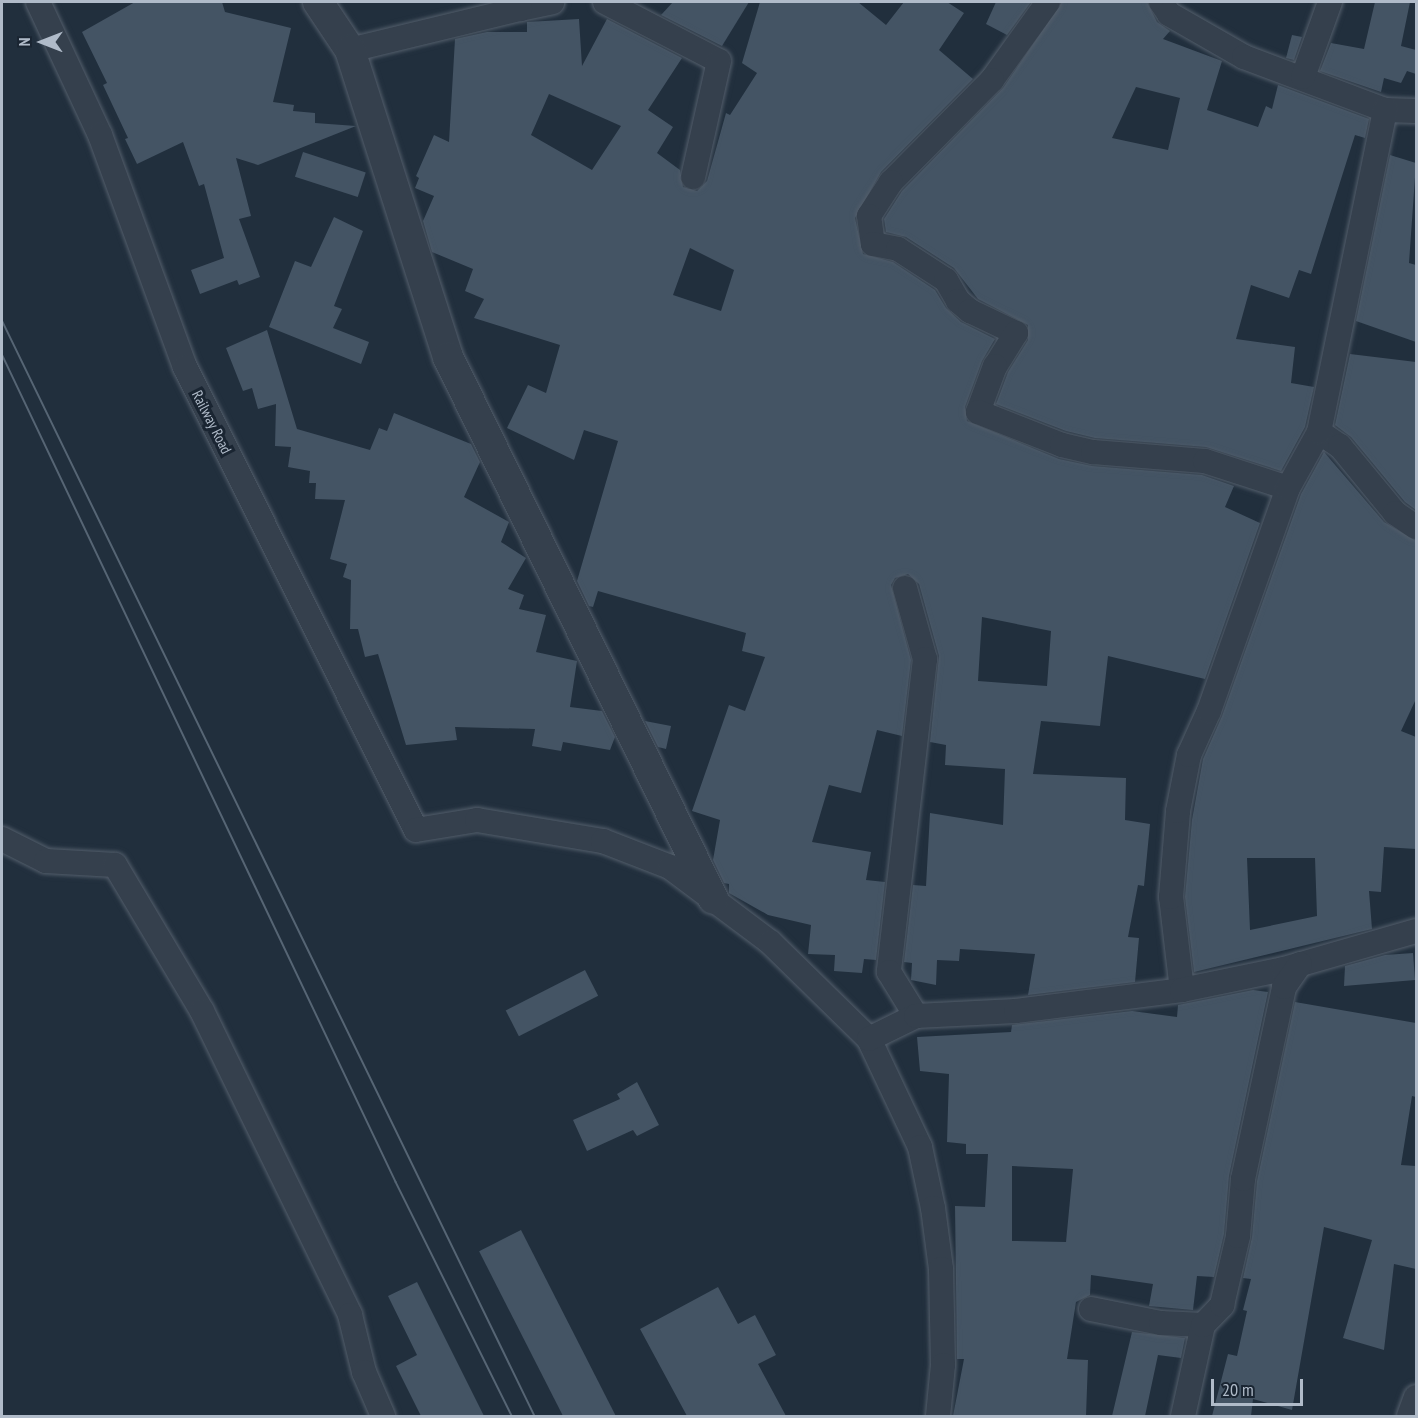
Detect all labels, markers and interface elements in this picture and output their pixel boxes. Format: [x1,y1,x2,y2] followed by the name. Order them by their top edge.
[12,12,72,72] north arrow
[14,38,34,46] text: N
[188,387,236,457] street label: Railway Road
[1214,1367,1306,1405] scale bar
[1222,1378,1254,1401] text: 20 m

